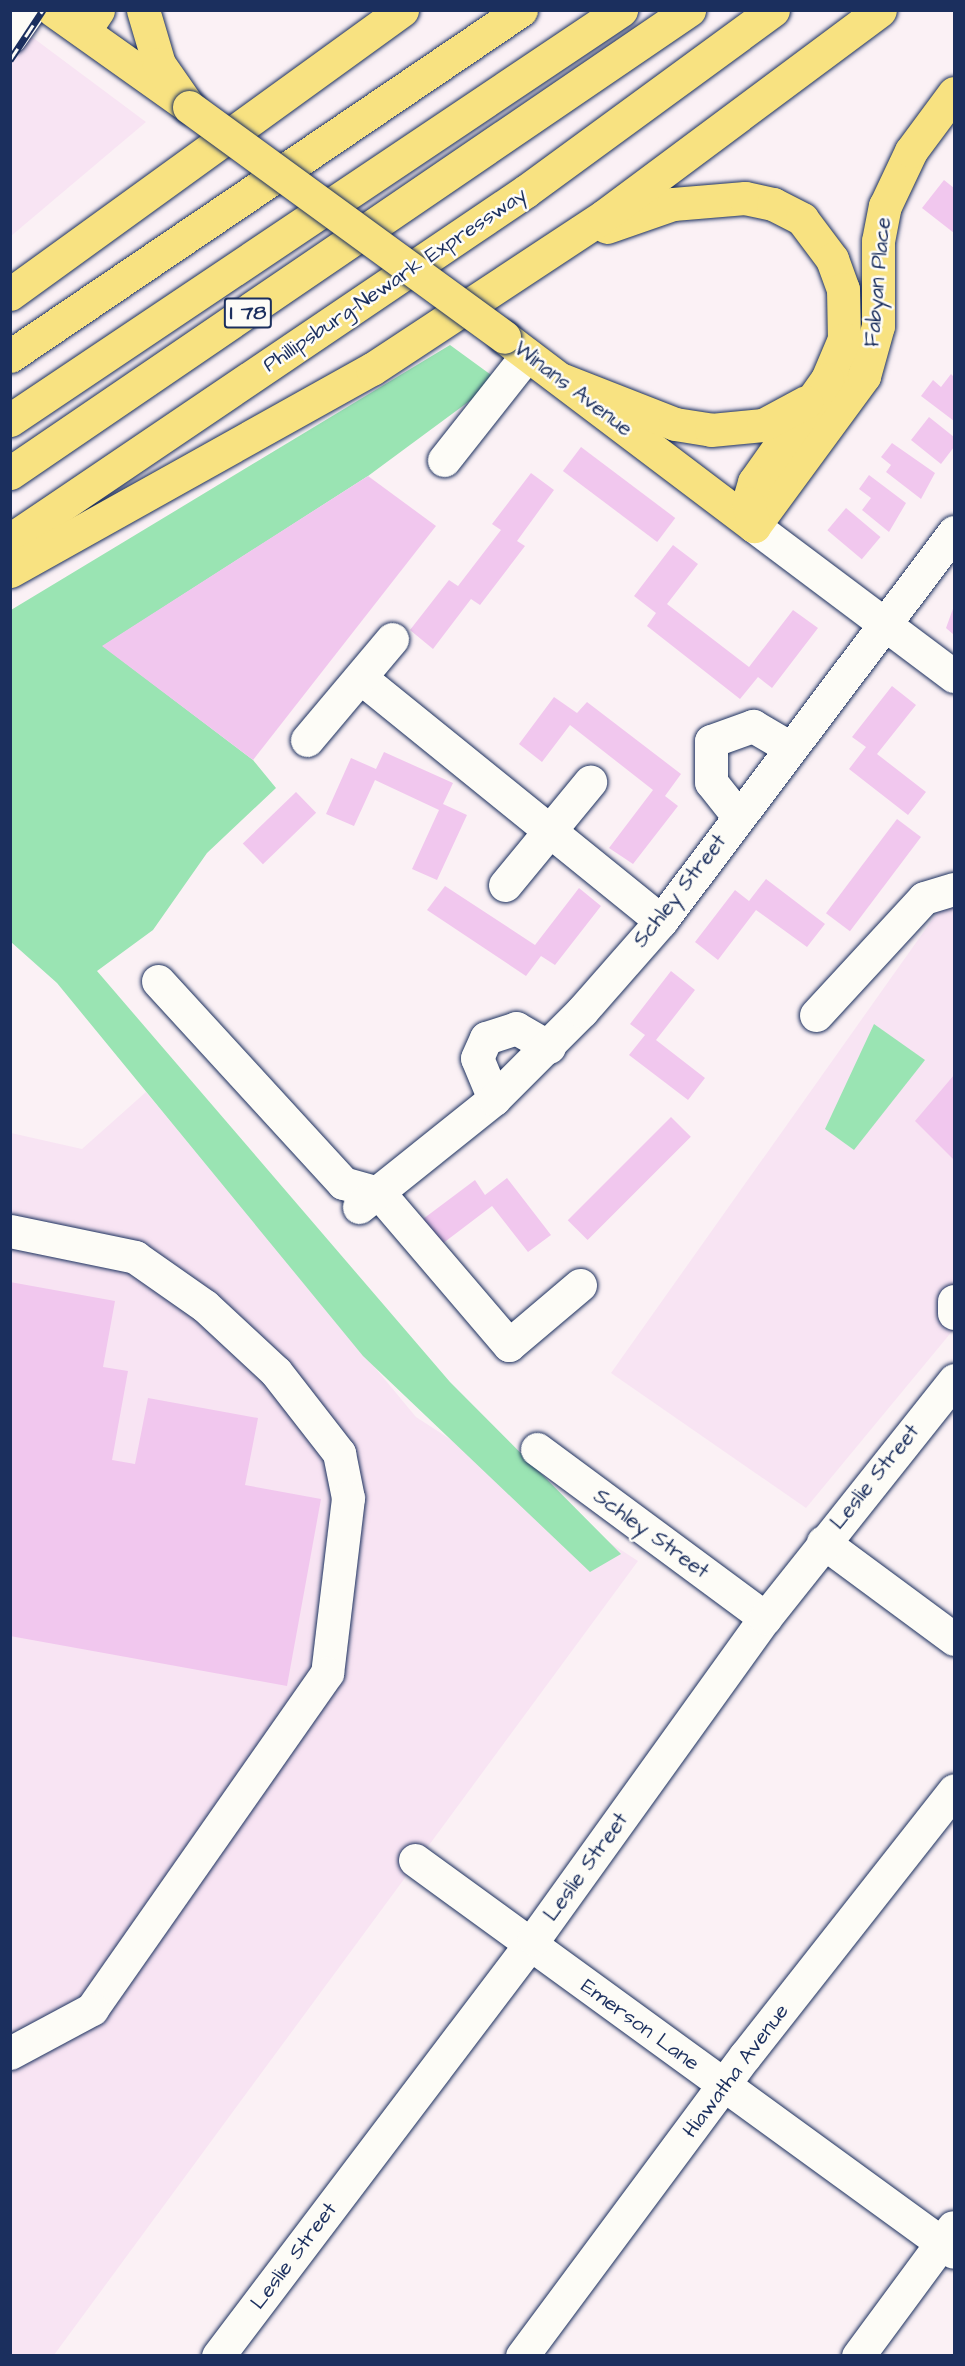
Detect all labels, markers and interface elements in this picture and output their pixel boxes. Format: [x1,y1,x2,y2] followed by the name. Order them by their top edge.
[258,182,532,378] street label: Phillipsburg-Newark Expressway
[860,216,896,348] street label: Fabyan Place
[222,296,274,330] road number: I 78
[509,336,637,442] street label: Winans Avenue
[628,829,732,953] street label: Schley Street
[825,1420,925,1534] street label: Leslie Street
[588,1484,714,1584] street label: Schley Street
[538,1808,634,1926] street label: Leslie Street
[576,1974,704,2076] street label: Emerson Lane
[678,1999,794,2143] street label: Hiawatha Avenue
[246,2198,342,2314] street label: Leslie Street

